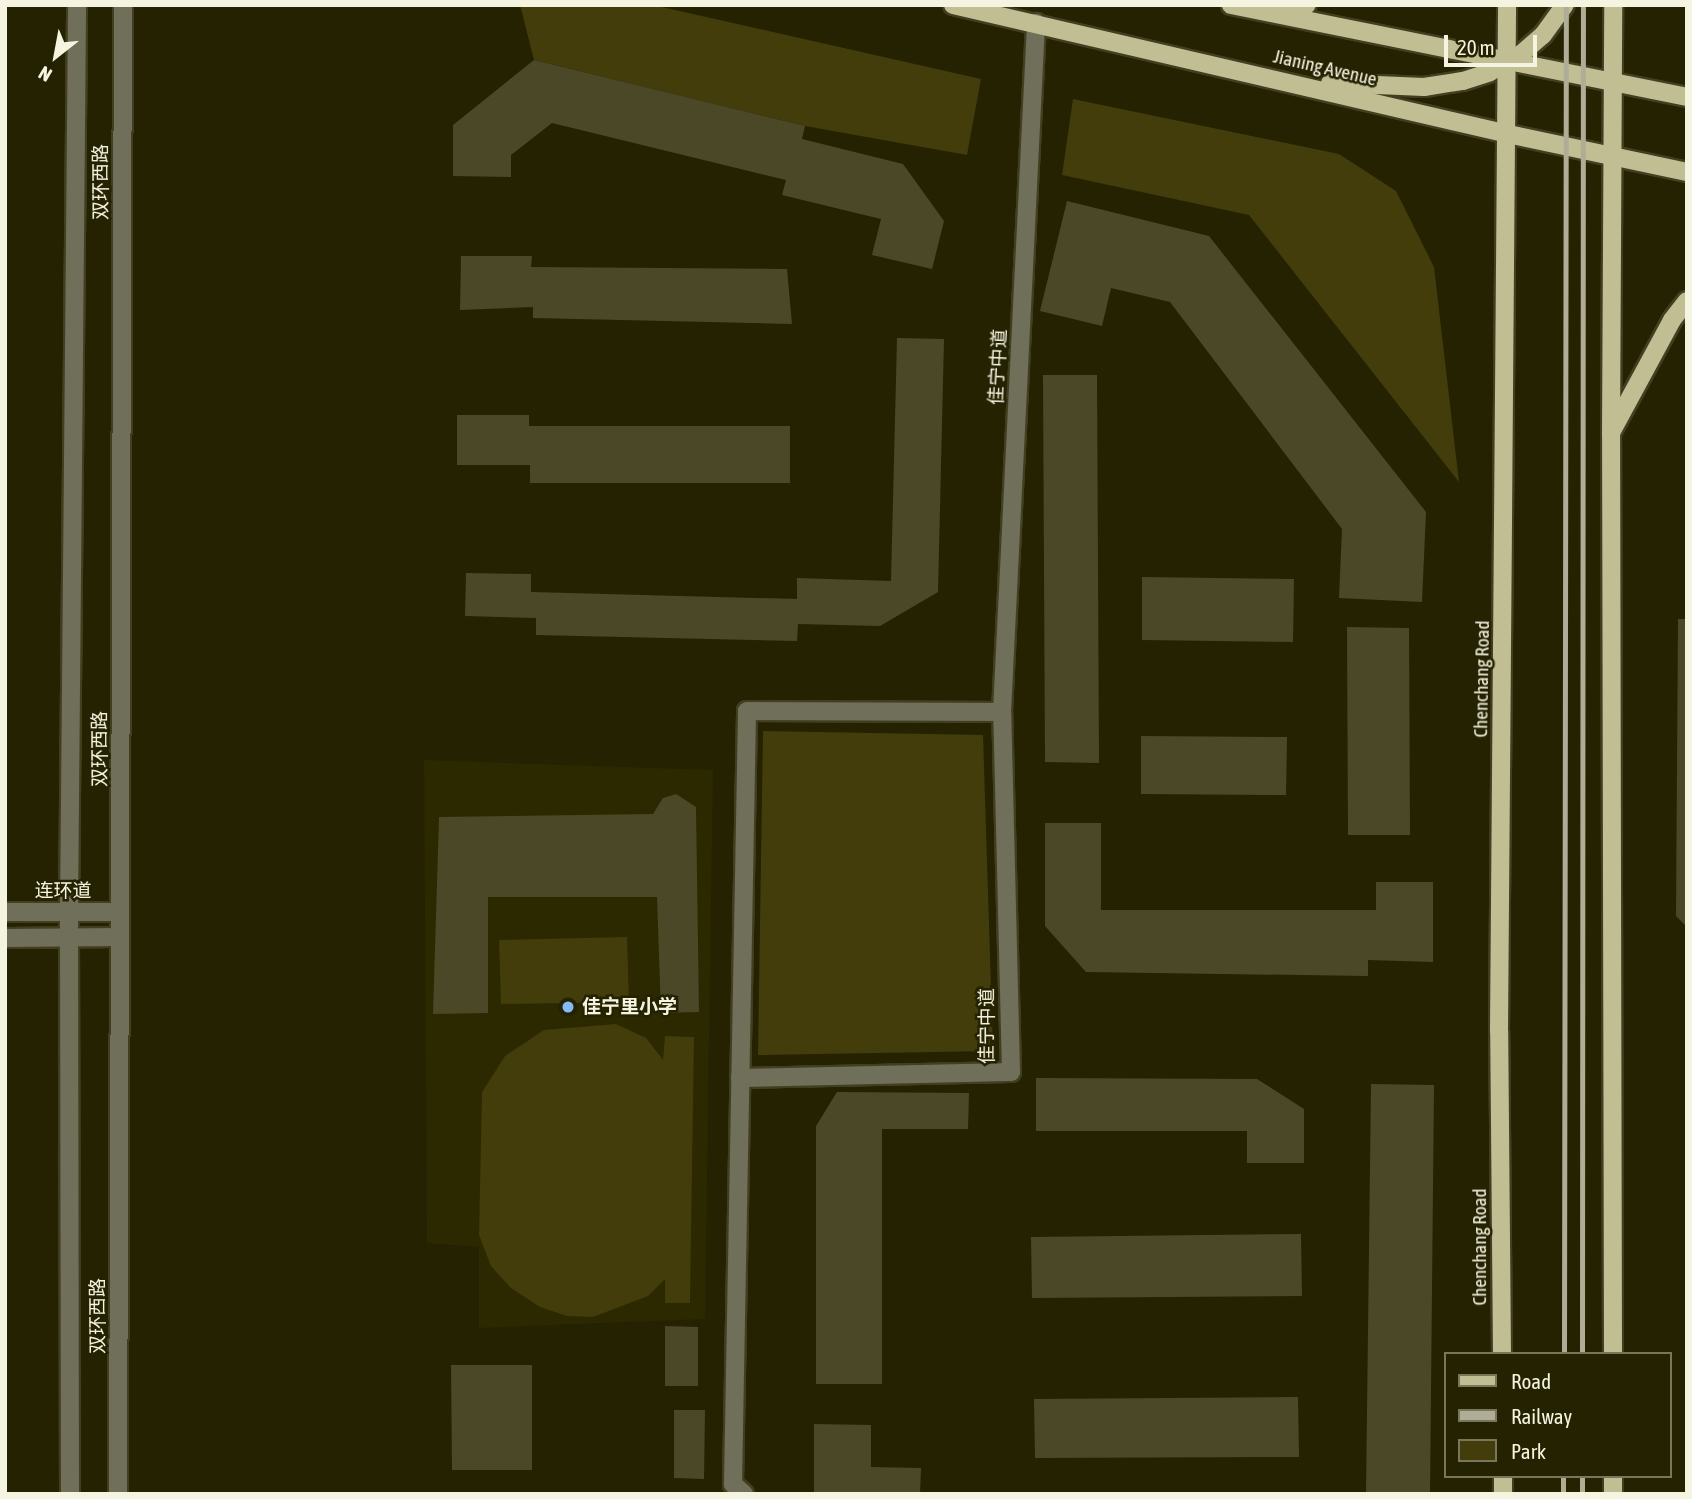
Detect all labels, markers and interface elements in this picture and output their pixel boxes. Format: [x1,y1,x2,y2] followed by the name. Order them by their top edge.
[21,21,91,91] north arrow
[1447,21,1540,65] scale bar
[1457,35,1495,59] text: 20 m
[1271,45,1379,91] street label: Jianing Avenue
[35,62,56,86] text: N
[90,144,112,220] street label: 双环西路
[985,328,1011,406] street label: 佳宁中道
[1470,620,1494,738] street label: Chenchang Road
[89,711,111,787] street label: 双环西路
[35,880,91,902] street label: 连环道
[976,988,998,1064] street label: 佳宁中道
[582,996,677,1018] place label: 佳宁里小学
[560,999,576,1015] marker: 佳宁里小学
[1469,1189,1491,1305] street label: Chenchang Road
[87,1278,109,1354] street label: 双环西路
[1444,1352,1671,1478] legend
[1511,1369,1551,1393] text: Road
[1511,1404,1572,1428] text: Railway
[1511,1439,1546,1463] text: Park

